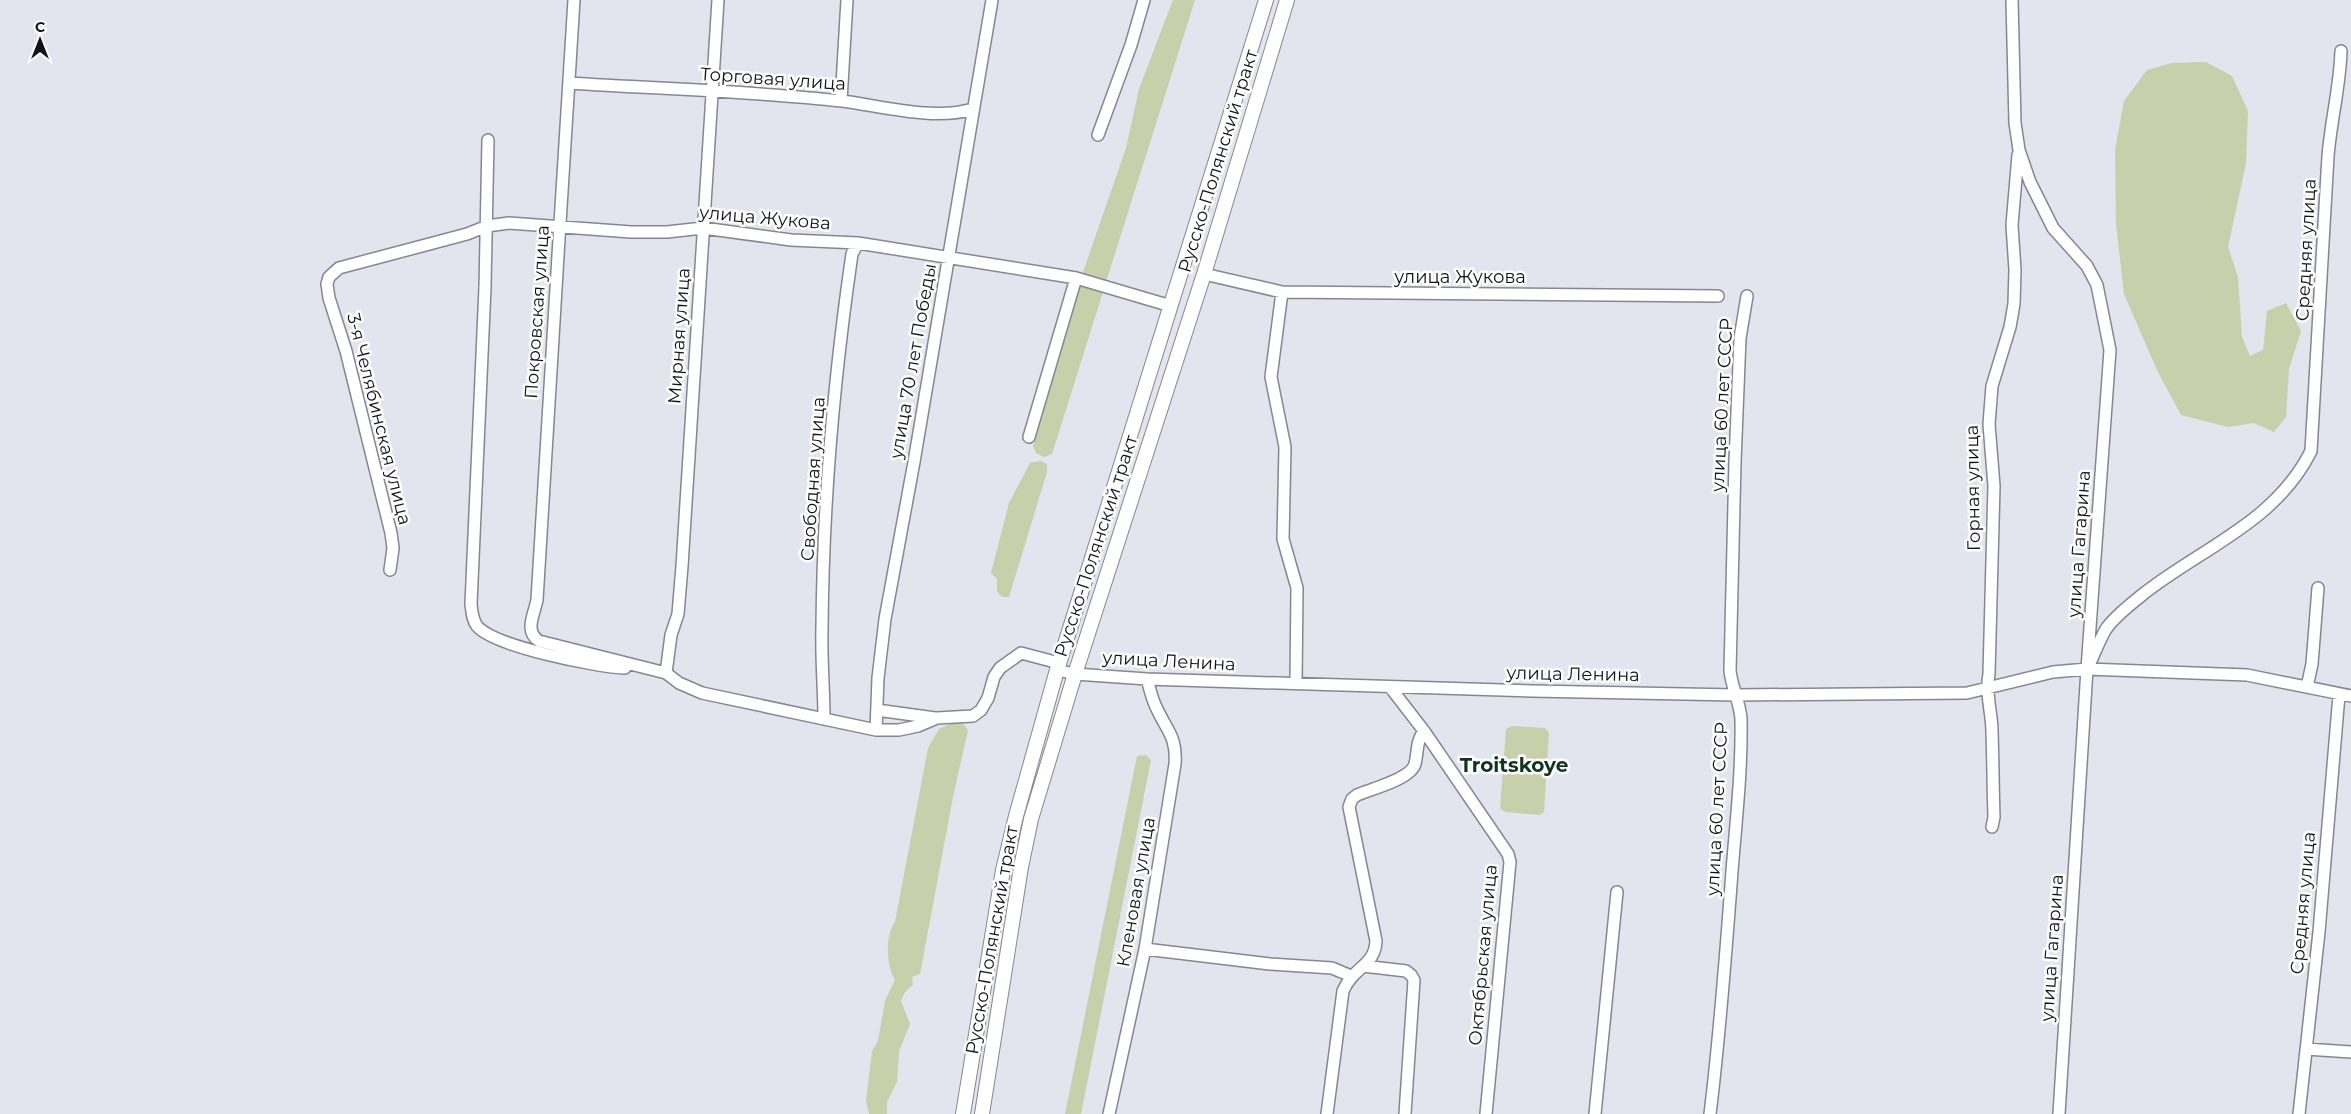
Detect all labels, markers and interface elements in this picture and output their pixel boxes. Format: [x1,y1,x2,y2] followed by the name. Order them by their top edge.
[15,15,65,65] north arrow
[35,18,45,36] text: С
[1174,46,1263,275] street label: Русско-Полянский тракт
[699,63,847,95] street label: Торговая улица
[2291,178,2321,322] street label: Средняя улица
[697,201,832,235] street label: улица Жукова
[520,224,554,400] street label: Покровская улица
[885,262,941,461] street label: улица 70 лет Победы
[1393,266,1526,288] street label: улица Жукова
[663,267,695,405] street label: Мирная улица
[342,311,416,527] street label: 3-я Челябинская улица
[1706,318,1738,493] street label: улица 60 лет СССР
[796,396,830,562] street label: Свободная улица
[1961,425,1985,551] street label: Горная улица
[1050,432,1142,660] street label: Русско-Полянский тракт
[2063,470,2095,619] street label: улица Гагарина
[1101,646,1236,675] street label: улица Ленина
[1505,662,1640,686] street label: улица Ленина
[1701,722,1733,897] street label: улица 60 лет СССР
[1460,753,1568,777] district label: Troitskoye
[1112,815,1160,969] street label: Кленовая улица
[961,823,1023,1056] street label: Русско-Полянский тракт
[2286,831,2320,975] street label: Средняя улица
[1464,863,1502,1047] street label: Октябрьская улица
[2036,874,2068,1023] street label: улица Гагарина

